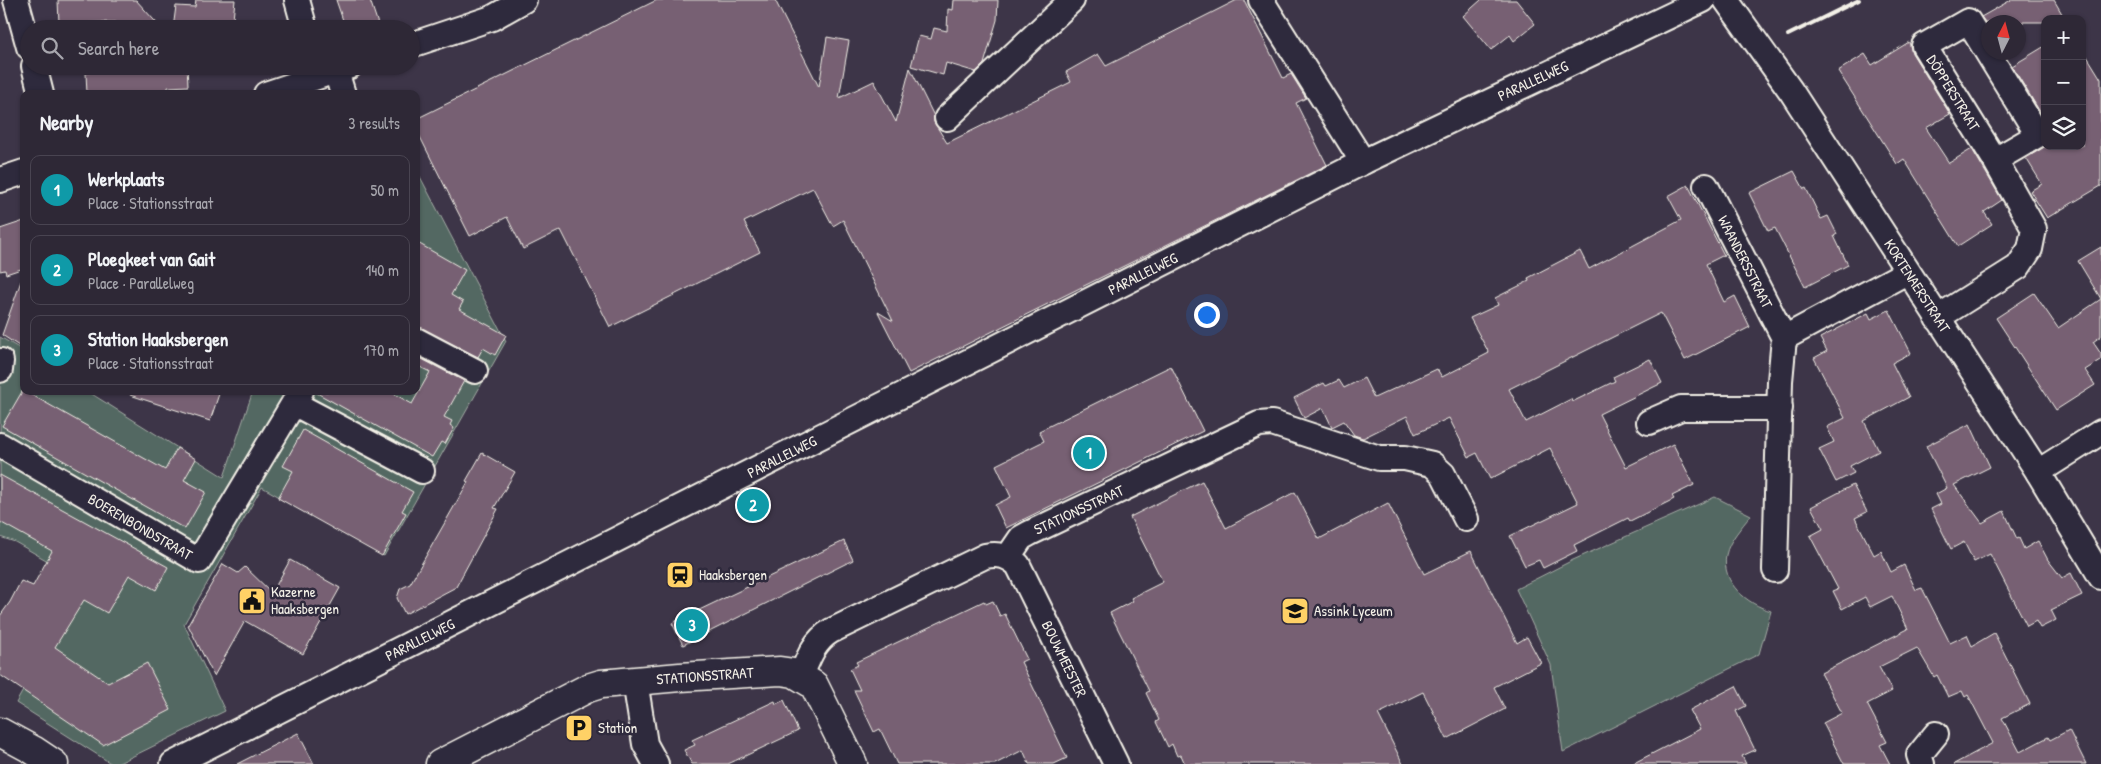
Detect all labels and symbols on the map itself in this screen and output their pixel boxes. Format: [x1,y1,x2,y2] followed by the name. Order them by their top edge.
[1981,15,2026,60] north arrow
[1922,51,1986,135] street label: DÖPPERSTRAAT
[1494,55,1572,106] street label: PARALLELWEG
[1713,212,1778,313] street label: WAANDERSSTRAAT
[1879,235,1956,337] street label: KORTENAERSTRAAT
[1105,247,1182,300] street label: PARALLELWEG
[1194,302,1220,328] your location
[744,430,821,483] street label: PARALLELWEG
[1073,434,1105,472] pin: 1
[1030,479,1128,540] street label: STATIONSSTRAAT
[737,486,769,524] pin: 2
[84,488,197,566] street label: BOERENBONDSTRAAT
[665,560,695,590] station icon: Haaksbergen
[699,564,767,585] place label: Haaksbergen
[271,581,339,619] place label: Kazerne Haaksbergen
[237,586,267,616] public building icon: Kazerne Haaksbergen
[1280,596,1310,626] school or university icon: Assink Lyceum
[1314,600,1393,621] place label: Assink Lyceum
[676,606,708,644] pin: 3
[382,613,459,666] street label: PARALLELWEG
[1037,617,1092,701] street label: BOUWMEESTER
[656,662,755,689] street label: STATIONSSTRAAT
[564,713,594,743] parking icon: Station
[598,717,637,738] place label: Station

